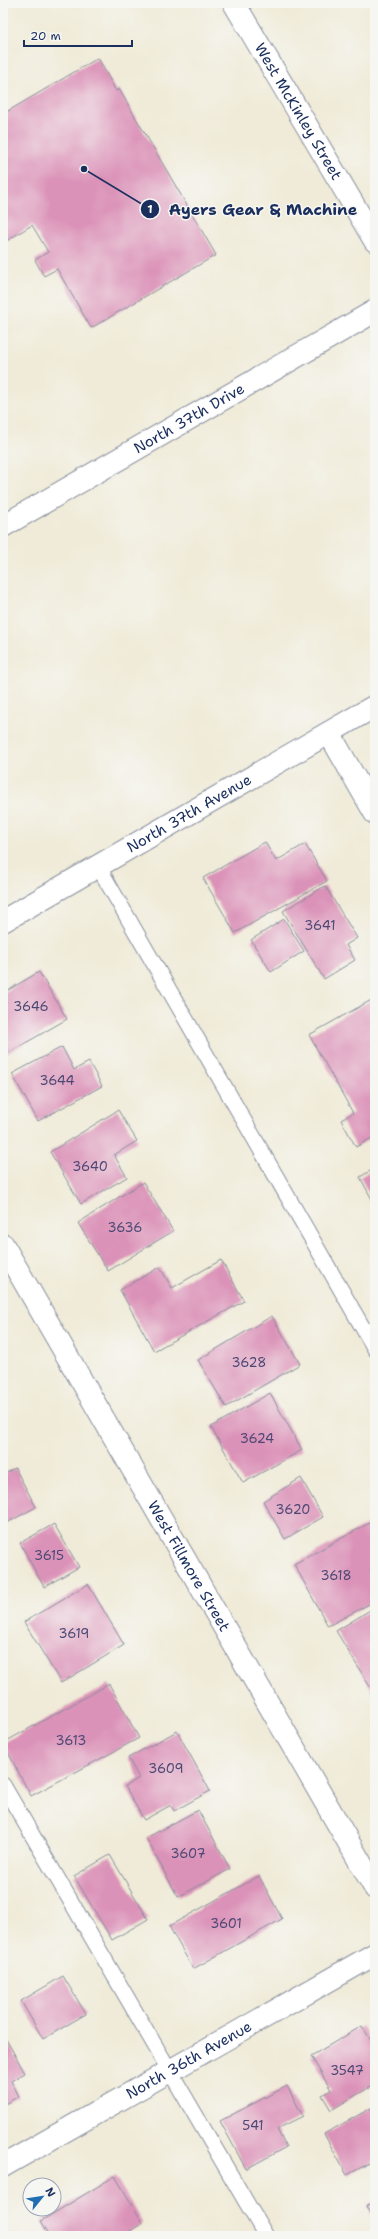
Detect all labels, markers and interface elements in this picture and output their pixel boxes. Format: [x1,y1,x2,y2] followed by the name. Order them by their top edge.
[24,22,132,48] scale bar
[30,28,61,44] text: 20 m
[250,39,347,184] street label: West McKinley Street
[140,195,365,223] callout: Ayers Gear & Machine
[169,199,358,220] text: Ayers Gear & Machine
[147,201,153,217] text: 1
[130,379,248,458] street label: North 37th Drive
[123,769,255,857] street label: North 37th Avenue
[304,917,336,934] house number: 3641
[13,998,49,1015] house number: 3646
[39,1072,75,1089] house number: 3644
[72,1158,108,1175] house number: 3640
[108,1219,142,1236] house number: 3636
[232,1354,266,1371] house number: 3628
[240,1430,274,1447] house number: 3624
[143,1497,235,1635] street label: West Fillmore Street
[276,1501,310,1518] house number: 3620
[34,1547,64,1564] house number: 3615
[320,1567,352,1584] house number: 3618
[59,1625,89,1642] house number: 3619
[56,1732,86,1749] house number: 3613
[148,1760,184,1777] house number: 3609
[170,1845,206,1862] house number: 3607
[210,1915,242,1932] house number: 3601
[122,2016,255,2104] street label: North 36th Avenue
[330,2062,364,2079] house number: 3547
[242,2117,264,2134] house number: 541
[22,2177,62,2217] north arrow
[42,2185,59,2200] text: N

